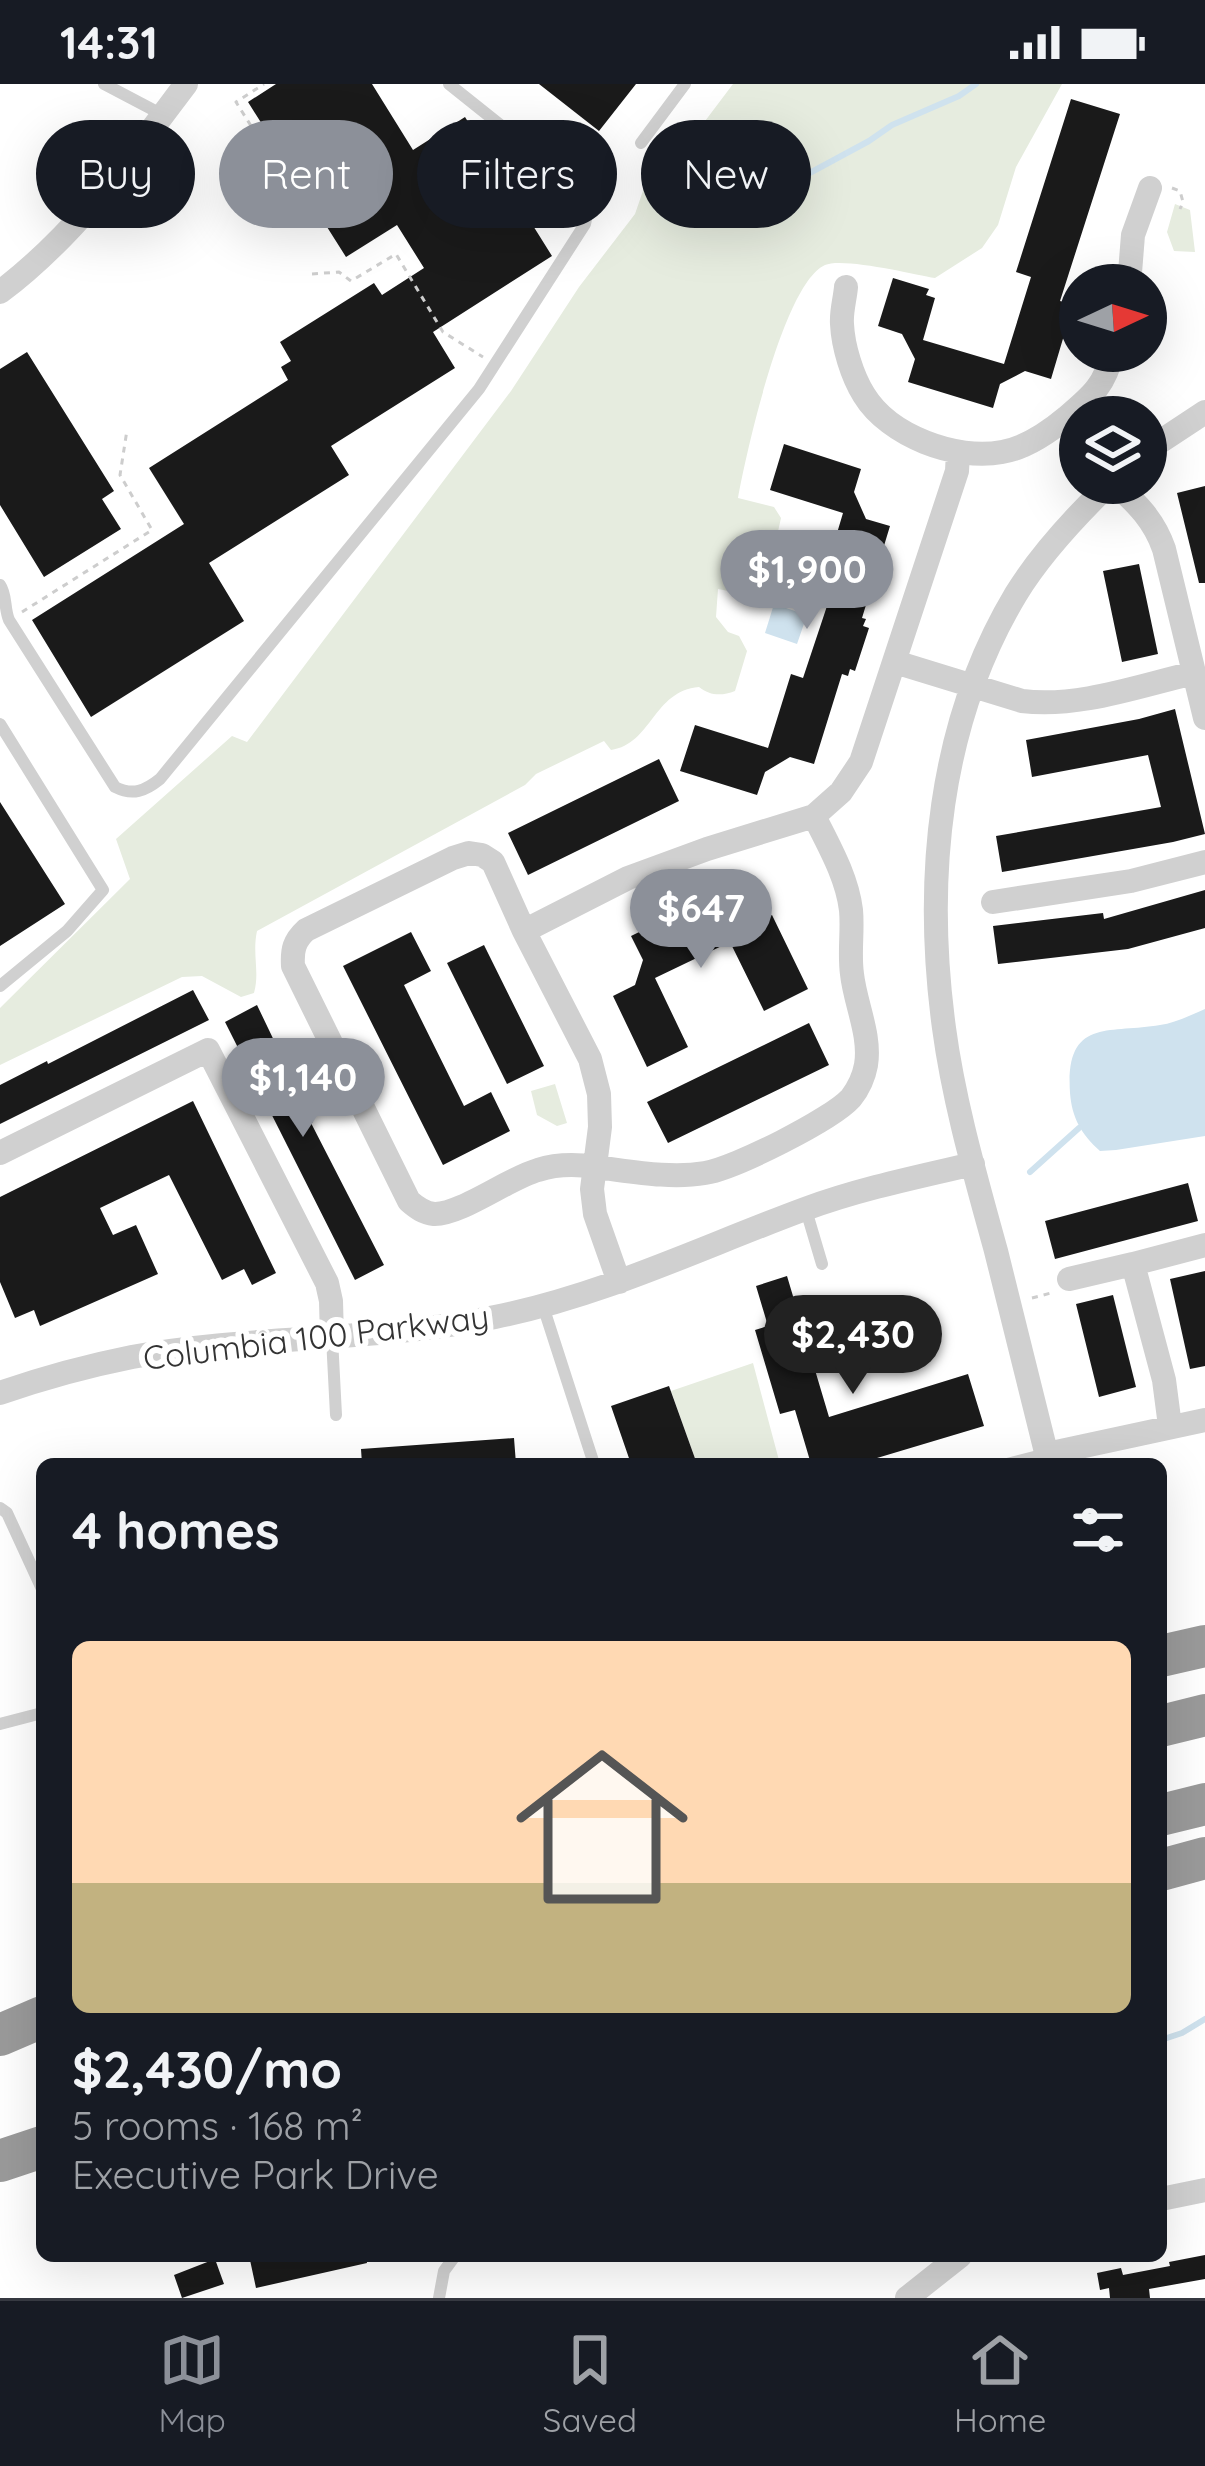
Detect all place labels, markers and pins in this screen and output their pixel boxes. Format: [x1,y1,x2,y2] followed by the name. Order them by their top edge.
[709,530,905,632] pin: $1,900
[630,869,772,971] pin: $647
[205,1038,401,1140] pin: $1,140
[755,1295,951,1397] pin: $2,430

